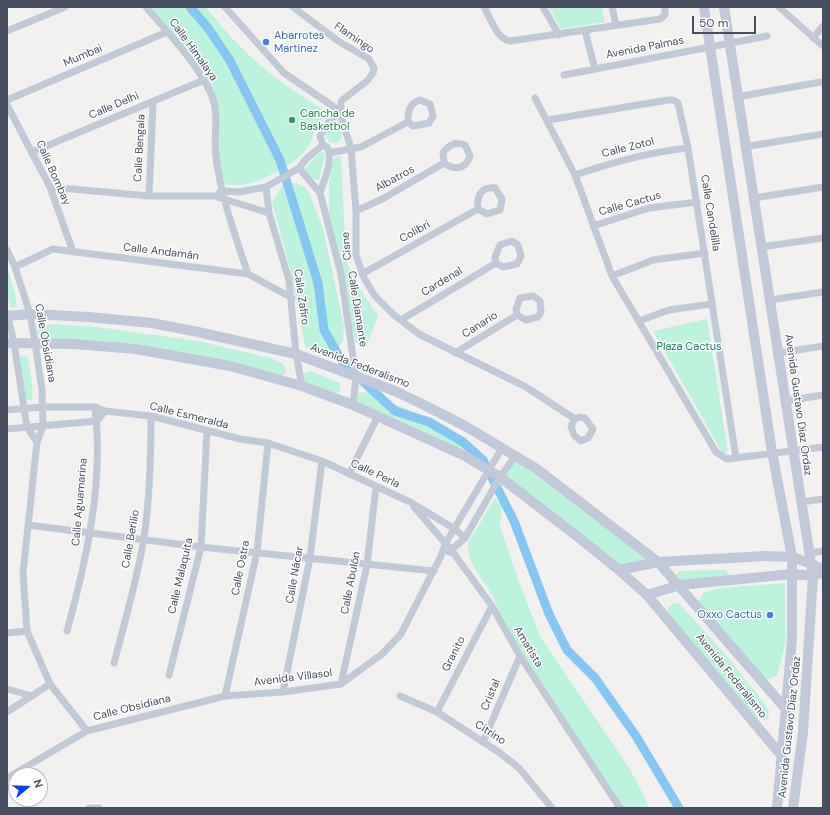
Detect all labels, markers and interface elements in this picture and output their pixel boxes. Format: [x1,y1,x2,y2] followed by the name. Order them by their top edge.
[694,8,758,34] scale bar
[699,15,728,31] text: 50 m
[166,16,220,84] street label: Calle Himalaya
[331,20,377,56] street label: Flamingo
[274,29,324,55] place label: Abarrotes Martinez
[605,34,685,62] street label: Avenida Palmas
[261,37,271,47] marker: Abarrotes Martinez
[62,42,104,70] street label: Mumbai
[87,90,141,122] street label: Calle Delhi
[300,107,355,133] place label: Cancha de Basketbol
[132,114,148,182] street label: Calle Bengala
[287,115,297,125] marker: Cancha de Basketbol
[601,135,655,161] street label: Calle Zotol
[33,138,73,208] street label: Calle Bombay
[373,163,417,195] street label: Albatros
[697,174,723,252] street label: Calle Candelilla
[597,189,663,219] street label: Calle Cactus
[397,218,433,246] street label: Colibri
[339,231,355,261] street label: Cisne
[122,241,200,263] street label: Calle Andamán
[419,265,465,299] street label: Cardenal
[291,268,311,326] street label: Calle Zafiro
[344,270,370,348] street label: Calle Diamante
[32,303,58,383] street label: Calle Obsidiana
[460,309,500,341] street label: Canario
[782,334,814,476] street label: Avenida Gustavo Díaz Ordaz
[657,340,721,354] park label: Plaza Cactus
[308,341,412,391] street label: Avenida Federalismo
[148,400,230,432] street label: Calle Esmeralda
[70,457,90,547] street label: Calle Aguamarina
[348,457,402,491] street label: Calle Perla
[119,509,143,569] street label: Calle Berilio
[166,537,196,615] street label: Calle Malaquita
[229,539,253,597] street label: Calle Ostra
[283,545,307,605] street label: Calle Nácar
[338,550,364,616] street label: Calle Abulón
[697,608,762,622] place label: Oxxo Cactus
[765,610,775,620] marker: Oxxo Cactus
[511,624,545,670] street label: Amatista
[693,631,769,721] street label: Avenida Federalismo
[439,634,469,674] street label: Granito
[776,655,804,799] street label: Avenida Gustavo Díaz Ordaz
[253,667,333,689] street label: Avenida Villasol
[479,677,503,713] street label: Cristal
[92,692,172,724] street label: Calle Obsidiana
[472,718,508,748] street label: Citrino
[8,767,48,807] north arrow
[30,777,46,789] text: N

